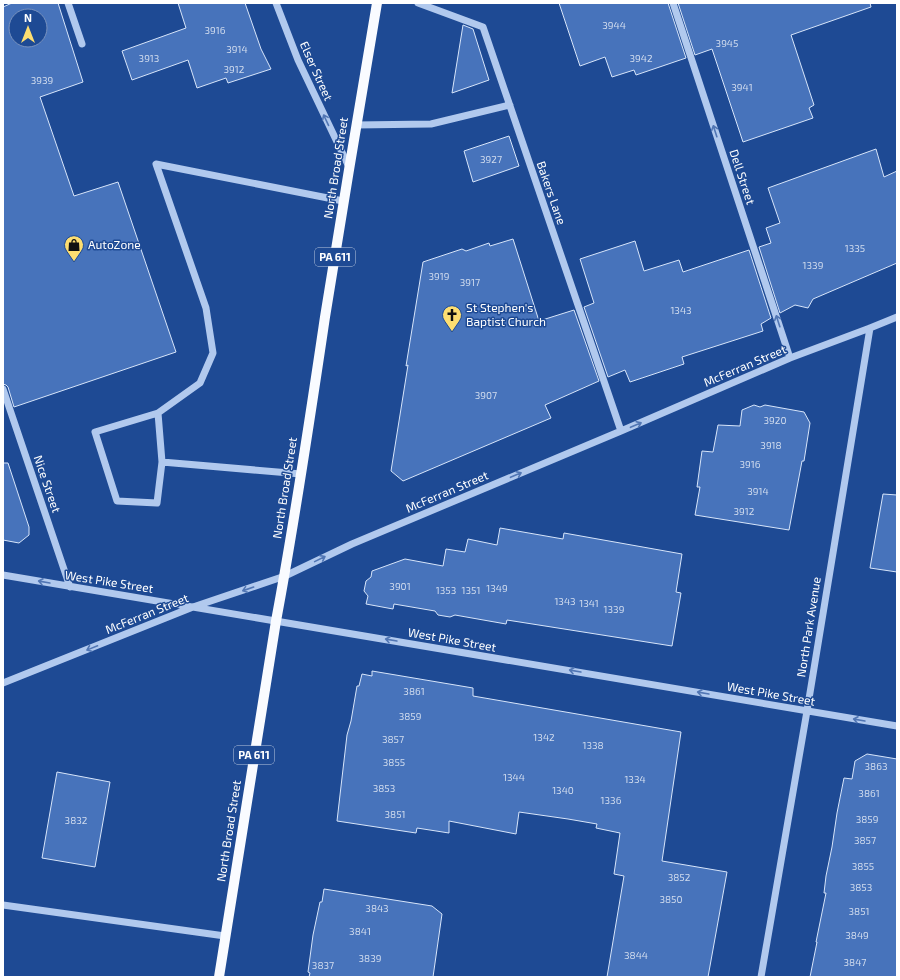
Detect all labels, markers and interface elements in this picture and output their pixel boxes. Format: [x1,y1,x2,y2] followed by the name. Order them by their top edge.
[8,8,48,48] north arrow
[24,11,32,24] text: N
[602,19,626,31] house number: 3944
[205,24,226,36] house number: 3916
[716,37,738,49] house number: 3945
[298,39,336,103] street label: Elser Street
[226,43,248,55] house number: 3914
[139,52,159,64] house number: 3913
[629,52,653,64] house number: 3942
[224,63,245,75] house number: 3912
[31,74,54,86] house number: 3939
[731,81,753,93] house number: 3941
[322,114,329,126] one-way arrow
[320,116,350,220] street label: North Broad Street
[711,126,719,138] one-way arrow
[727,147,759,206] street label: Dell Street
[480,153,502,165] house number: 3927
[535,159,569,226] street label: Bakers Lane
[63,234,85,262] shop icon: AutoZone
[88,237,141,251] place label: AutoZone
[845,242,865,254] house number: 1335
[315,248,355,266] road number: PA 611
[803,259,824,271] house number: 1339
[429,270,450,282] house number: 3919
[460,276,480,288] house number: 3917
[466,300,546,328] place label: St Stephen's Baptist Church
[441,304,463,332] church icon: St Stephen's Baptist Church
[670,304,692,316] house number: 1343
[774,315,781,328] one-way arrow
[701,341,788,389] street label: McFerran Street
[475,389,497,401] house number: 3907
[764,414,786,426] house number: 3920
[630,420,642,428] one-way arrow
[269,436,299,540] street label: North Broad Street
[760,439,782,451] house number: 3918
[32,453,64,515] street label: Nice Street
[740,458,761,470] house number: 3916
[403,467,490,515] street label: McFerran Street
[510,471,522,478] one-way arrow
[747,485,769,497] house number: 3914
[734,505,755,517] house number: 3912
[314,555,326,562] one-way arrow
[64,567,155,595] street label: West Pike Street
[793,576,823,678] street label: North Park Avenue
[38,578,51,586] one-way arrow
[389,580,411,592] house number: 3901
[486,582,508,594] house number: 1349
[436,584,456,596] house number: 1353
[462,584,480,596] house number: 1351
[242,585,254,593] one-way arrow
[103,590,191,636] street label: McFerran Street
[554,595,576,607] house number: 1343
[579,597,599,609] house number: 1341
[604,603,625,615] house number: 1339
[407,624,498,654] street label: West Pike Street
[385,636,398,644] one-way arrow
[86,644,98,652] one-way arrow
[568,667,581,675] one-way arrow
[726,678,817,708] street label: West Pike Street
[403,685,425,697] house number: 3861
[697,689,710,697] one-way arrow
[399,710,422,722] house number: 3859
[852,715,865,723] one-way arrow
[533,731,555,743] house number: 1342
[382,733,404,745] house number: 3857
[582,739,604,751] house number: 1338
[234,746,274,764] road number: PA 611
[383,756,405,768] house number: 3855
[865,760,887,772] house number: 3863
[503,771,525,783] house number: 1344
[624,773,646,785] house number: 1334
[213,779,243,883] street label: North Broad Street
[373,782,395,794] house number: 3853
[552,784,574,796] house number: 1340
[858,787,880,799] house number: 3861
[601,794,622,806] house number: 1336
[385,808,405,820] house number: 3851
[856,813,879,825] house number: 3859
[65,814,88,826] house number: 3832
[854,834,876,846] house number: 3857
[852,860,874,872] house number: 3855
[668,871,691,883] house number: 3852
[850,881,872,893] house number: 3853
[659,893,683,905] house number: 3850
[365,902,389,914] house number: 3843
[849,905,869,917] house number: 3851
[349,925,371,937] house number: 3841
[845,929,869,941] house number: 3849
[624,949,648,961] house number: 3844
[359,952,382,964] house number: 3839
[844,956,866,968] house number: 3847
[312,959,334,971] house number: 3837

